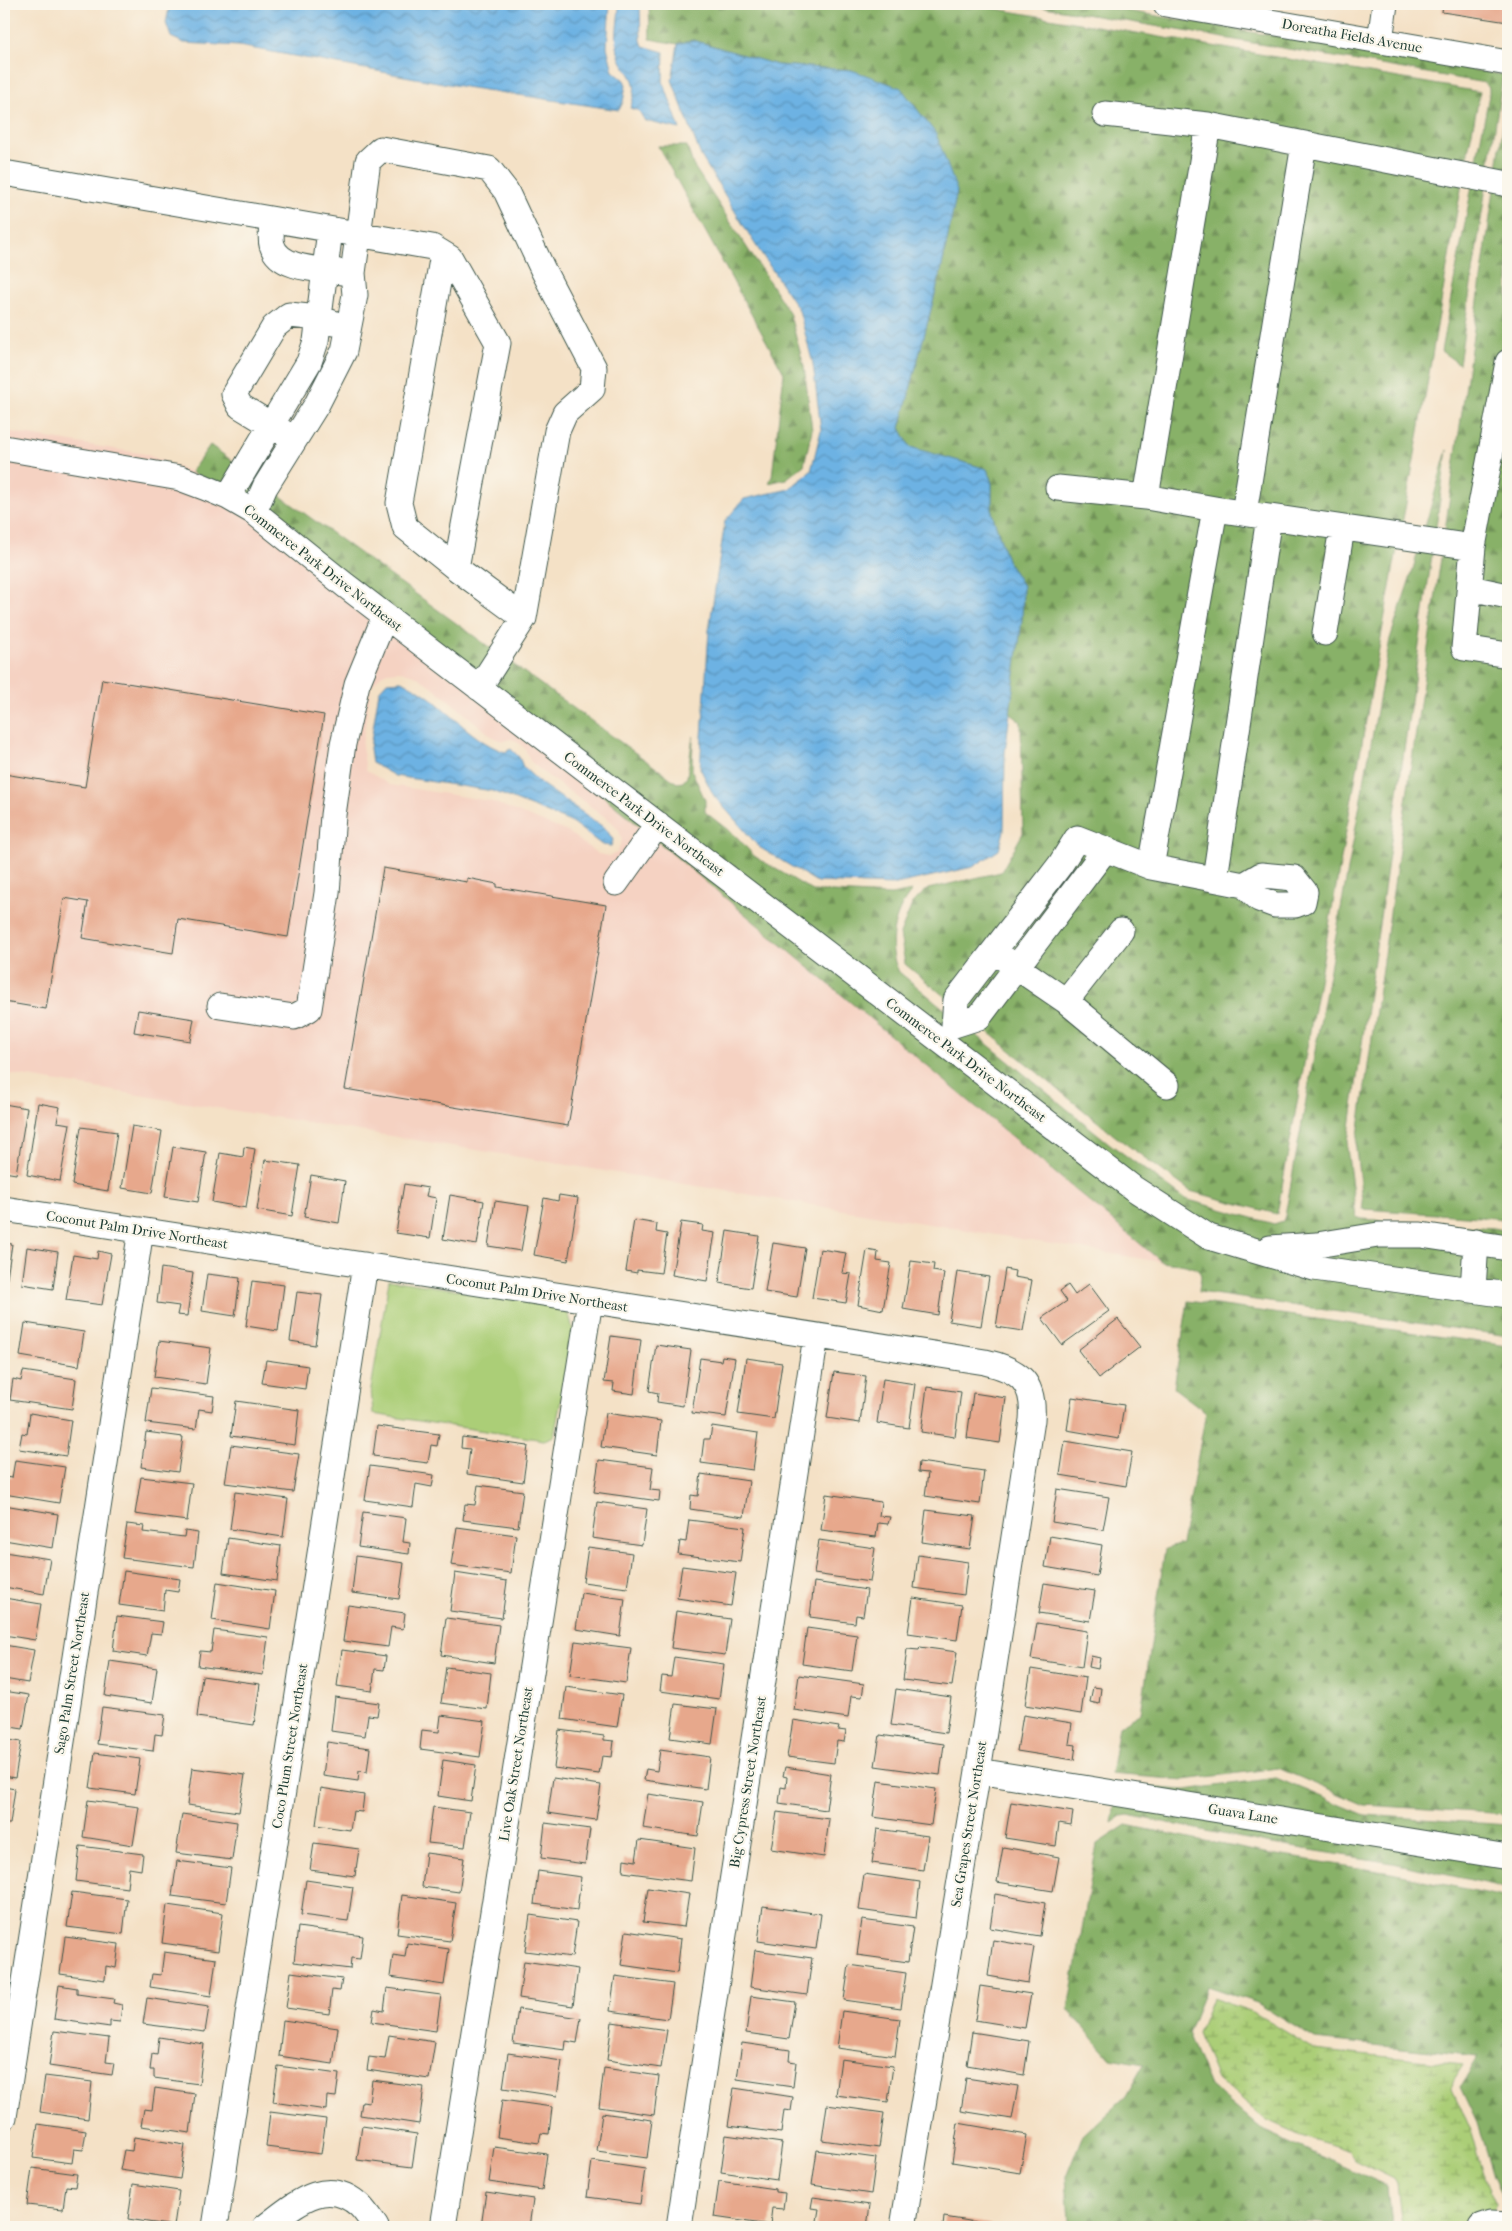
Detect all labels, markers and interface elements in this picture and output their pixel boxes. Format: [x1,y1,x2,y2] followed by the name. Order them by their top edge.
[1280,15,1424,57] street label: Doreatha Fields Avenue
[240,501,406,635] street label: Commerce Park Drive Northeast
[560,748,728,880] street label: Commerce Park Drive Northeast
[882,994,1050,1126] street label: Commerce Park Drive Northeast
[45,1207,229,1253] street label: Coconut Palm Drive Northeast
[445,1270,629,1316] street label: Coconut Palm Drive Northeast
[51,1591,93,1755] street label: Sago Palm Street Northeast
[269,1662,311,1830] street label: Coco Plum Street Northeast
[495,1685,537,1843] street label: Live Oak Street Northeast
[726,1695,770,1869] street label: Big Cypress Street Northeast
[947,1740,991,1908] street label: Sea Grapes Street Northeast
[1207,1800,1279,1828] street label: Guava Lane

